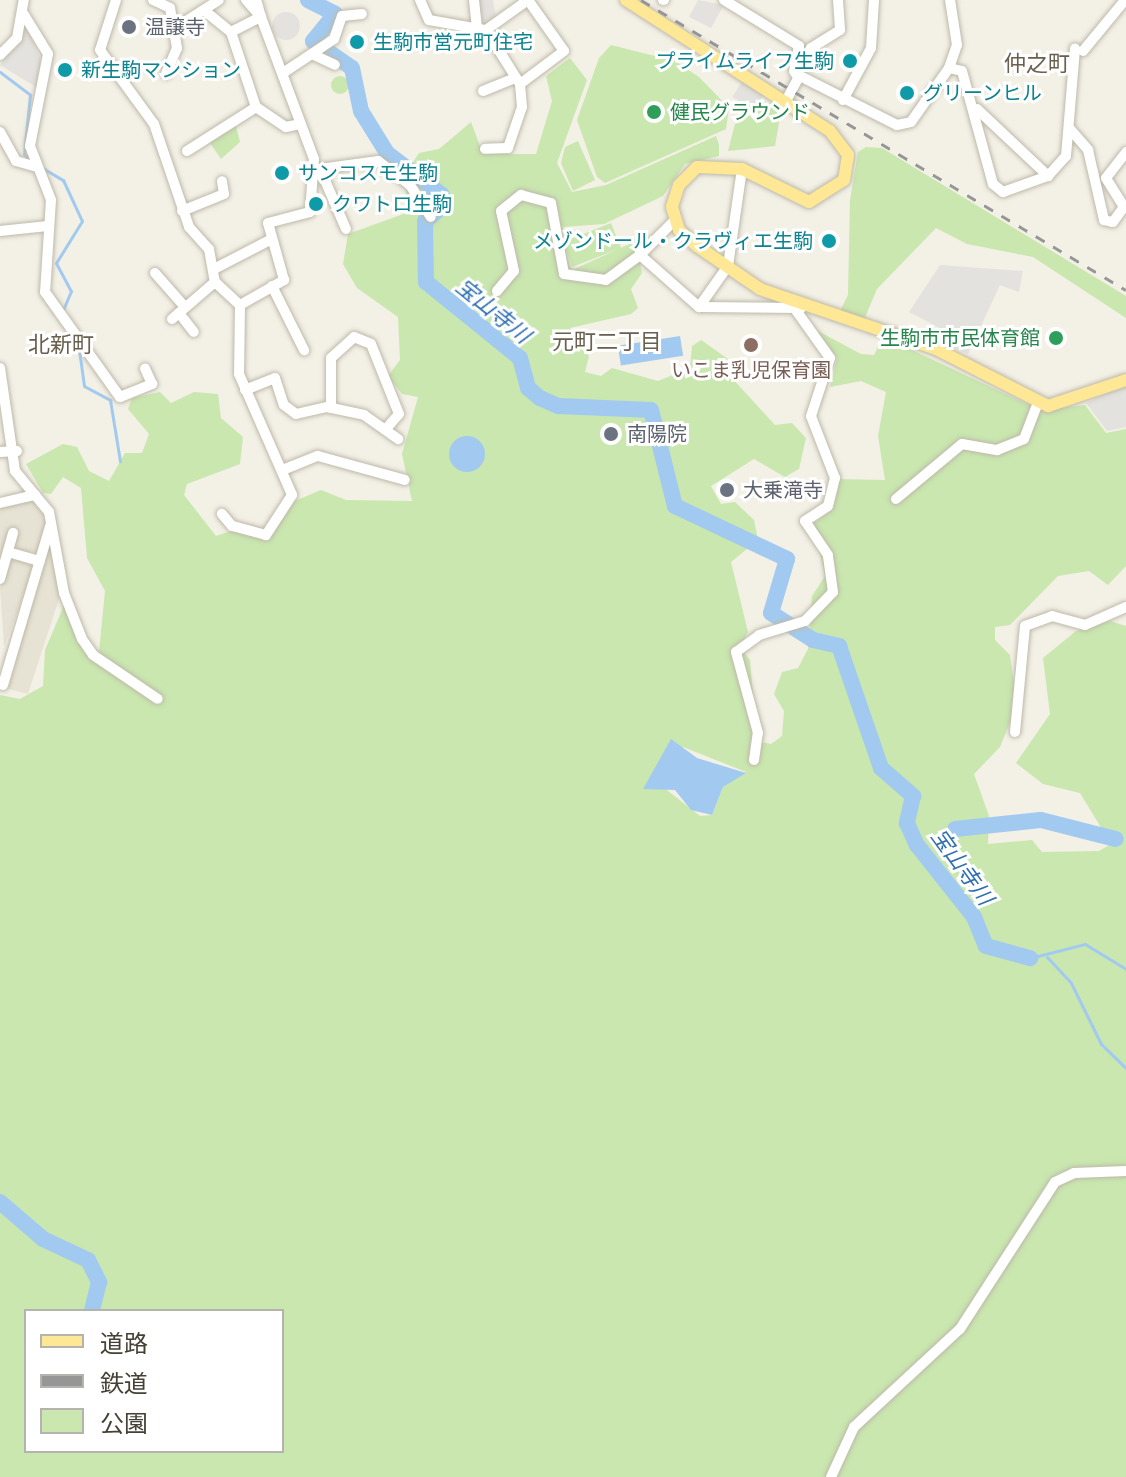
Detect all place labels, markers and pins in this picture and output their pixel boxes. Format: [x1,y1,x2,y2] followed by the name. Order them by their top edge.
[145,15,205,39] place label: 温譲寺
[120,18,138,36] marker: 温譲寺
[373,30,533,54] place label: 生駒市営元町住宅
[348,33,366,51] marker: 生駒市営元町住宅
[654,49,834,73] place label: プライムライフ生駒
[841,52,859,70] marker: プライムライフ生駒
[81,58,241,82] place label: 新生駒マンション
[56,61,74,79] marker: 新生駒マンション
[923,81,1043,105] place label: グリーンヒル
[898,84,916,102] marker: グリーンヒル
[670,100,810,124] place label: 健民グラウンド
[645,103,663,121] marker: 健民グラウンド
[298,161,438,185] place label: サンコスモ生駒
[273,164,291,182] marker: サンコスモ生駒
[332,192,452,216] place label: クワトロ生駒
[307,195,325,213] marker: クワトロ生駒
[533,229,813,253] place label: メゾンドール・クラヴィエ生駒
[820,232,838,250] marker: メゾンドール・クラヴィエ生駒
[880,326,1040,350] place label: 生駒市市民体育館
[1047,329,1065,347] marker: 生駒市市民体育館
[742,336,760,354] marker: いこま乳児保育園
[671,358,831,382] place label: いこま乳児保育園
[627,422,687,446] place label: 南陽院
[602,425,620,443] marker: 南陽院
[743,478,823,502] place label: 大乗滝寺
[718,481,736,499] marker: 大乗滝寺

